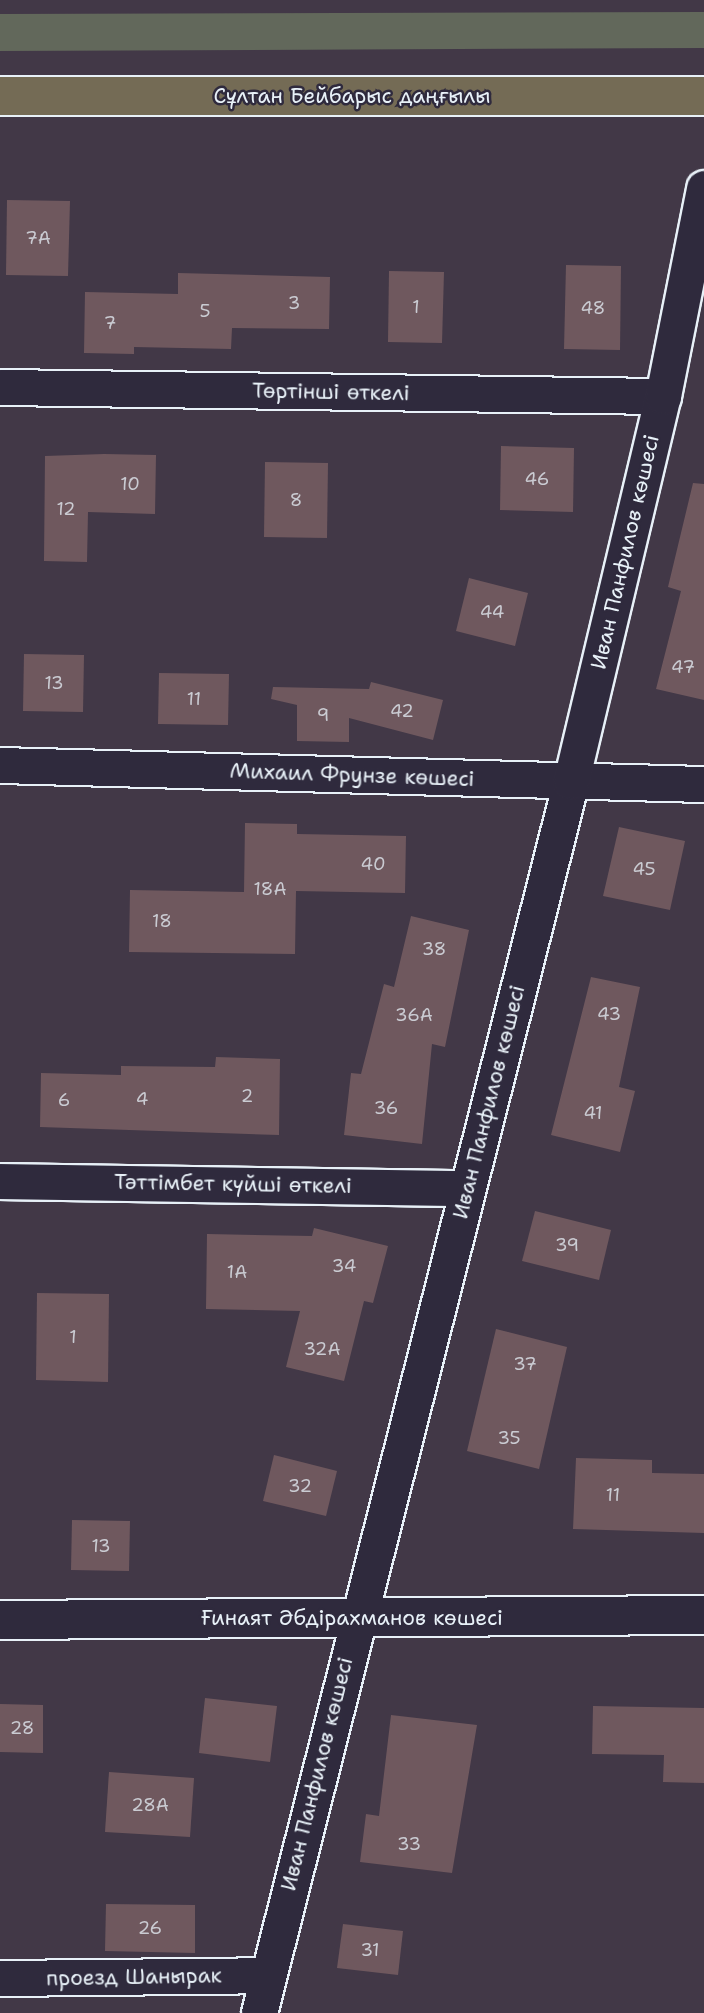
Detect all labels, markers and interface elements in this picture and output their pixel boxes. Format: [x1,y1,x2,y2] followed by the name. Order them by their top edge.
[213,83,491,109] street label: Сұлтан Бейбарыс даңғылы
[25,227,51,249] house number: 7А
[288,292,300,314] house number: 3
[412,296,420,318] house number: 1
[581,297,605,319] house number: 48
[199,300,211,322] house number: 5
[104,312,116,334] house number: 7
[252,378,410,406] street label: Төртінші өткелі
[586,432,664,672] street label: Иван Панфилов көшесі
[525,468,549,490] house number: 46
[120,473,140,495] house number: 10
[290,489,302,511] house number: 8
[56,498,76,520] house number: 12
[480,601,504,623] house number: 44
[671,656,695,678] house number: 47
[44,672,64,694] house number: 13
[187,688,201,710] house number: 11
[390,700,414,722] house number: 42
[317,704,329,726] house number: 9
[229,758,475,792] street label: Михаил Фрунзе көшесі
[360,853,386,875] house number: 40
[632,858,656,880] house number: 45
[254,878,286,900] house number: 18А
[152,910,172,932] house number: 18
[422,938,446,960] house number: 38
[448,982,530,1222] street label: Иван Панфилов көшесі
[597,1003,621,1025] house number: 43
[395,1004,433,1026] house number: 36А
[241,1085,253,1107] house number: 2
[136,1088,148,1110] house number: 4
[58,1089,70,1111] house number: 6
[374,1097,398,1119] house number: 36
[583,1102,603,1124] house number: 41
[114,1169,352,1199] street label: Тәттімбет күйші өткелі
[555,1234,579,1256] house number: 39
[332,1255,356,1277] house number: 34
[227,1261,247,1283] house number: 1А
[69,1326,77,1348] house number: 1
[303,1338,341,1360] house number: 32А
[513,1353,537,1375] house number: 37
[497,1427,521,1449] house number: 35
[288,1475,312,1497] house number: 32
[606,1484,620,1506] house number: 11
[91,1535,111,1557] house number: 13
[201,1605,503,1631] street label: Ғинаят Әбдірахманов көшесі
[276,1654,358,1894] street label: Иван Панфилов көшесі
[10,1717,34,1739] house number: 28
[131,1794,169,1816] house number: 28А
[397,1833,421,1855] house number: 33
[138,1917,162,1939] house number: 26
[360,1939,380,1961] house number: 31
[46,1963,222,1991] street label: проезд Шанырак

